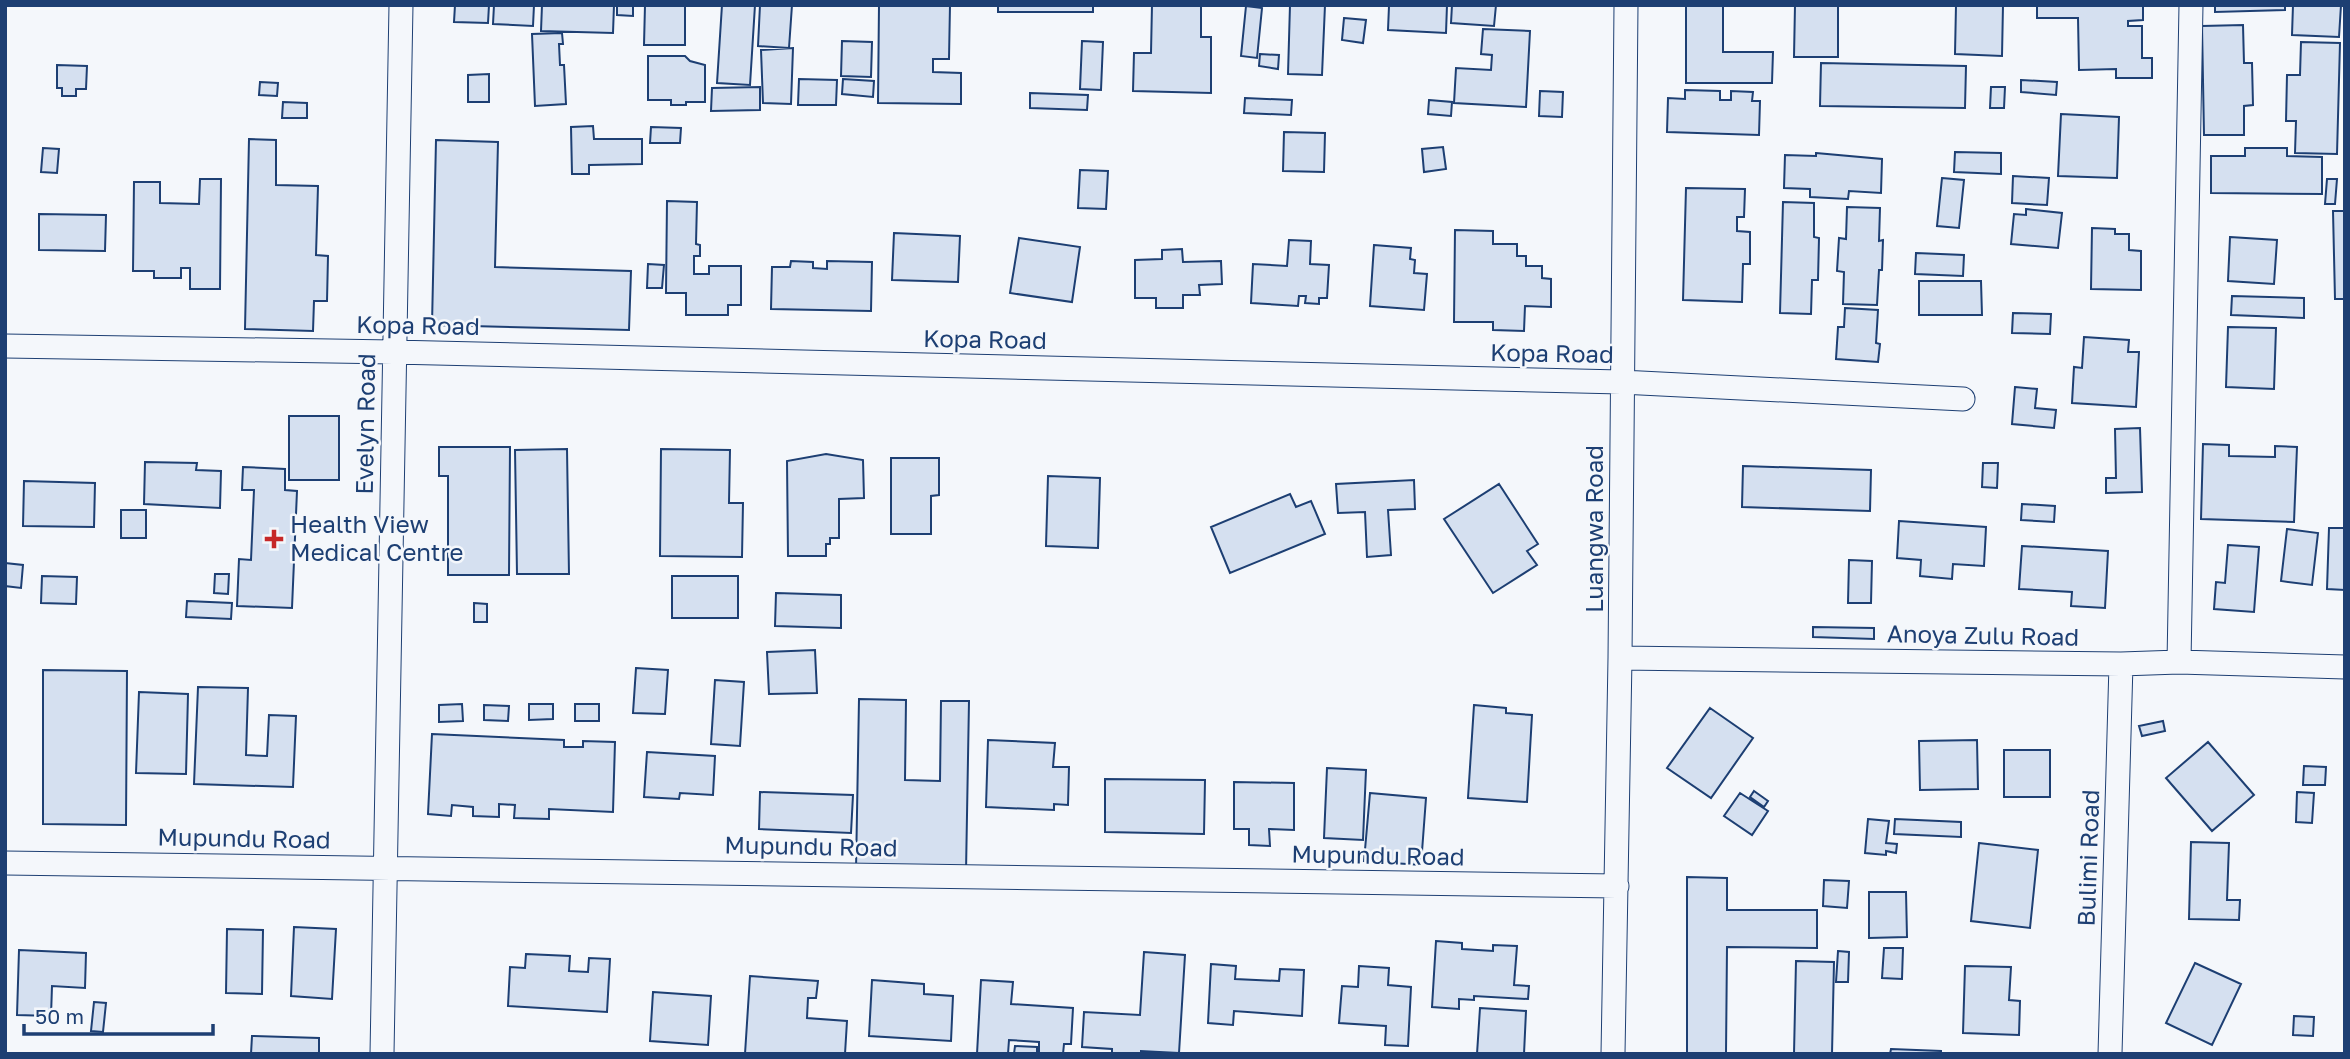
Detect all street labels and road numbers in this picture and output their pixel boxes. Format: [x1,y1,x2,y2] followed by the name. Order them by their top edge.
[356,309,480,340] street label: Kopa Road
[923,323,1047,354] street label: Kopa Road
[1490,337,1614,368] street label: Kopa Road
[349,353,380,495] street label: Evelyn Road
[1579,445,1608,613] street label: Luangwa Road
[1887,618,2080,651] street label: Anoya Zulu Road
[2071,789,2104,927] street label: Bulimi Road
[157,821,331,854] street label: Mupundu Road
[724,829,898,862] street label: Mupundu Road
[1291,838,1465,871] street label: Mupundu Road

